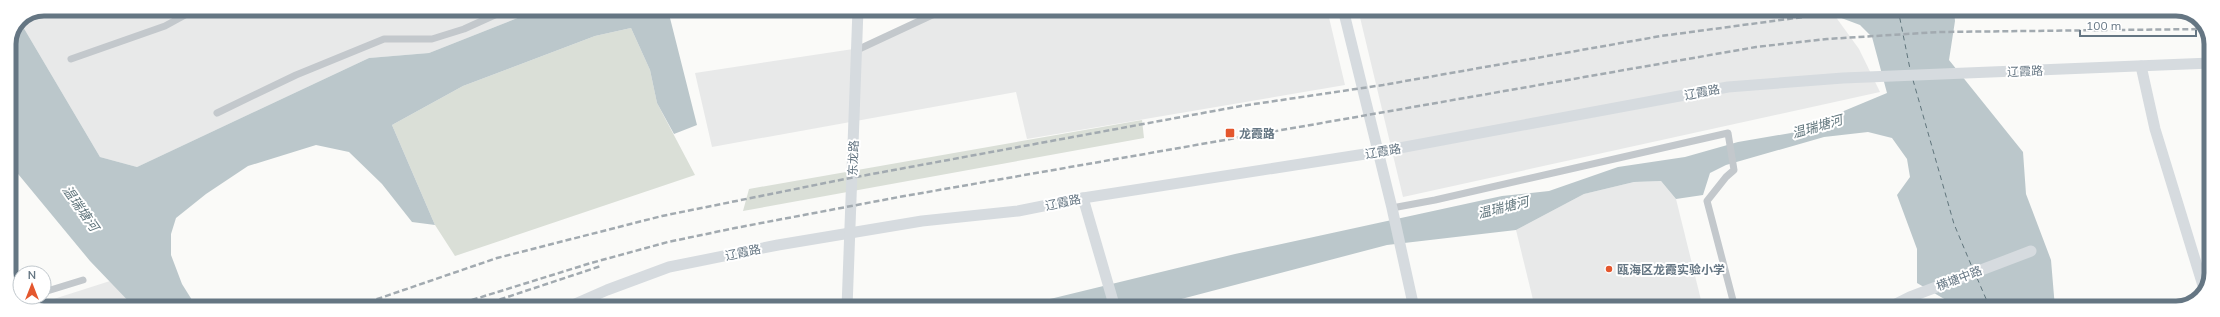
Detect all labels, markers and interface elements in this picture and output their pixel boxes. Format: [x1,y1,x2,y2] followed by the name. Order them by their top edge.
[2080,12,2196,38] scale bar
[2086,18,2121,33] text: 100 m
[2007,63,2043,79] street label: 辽霞路
[1683,81,1721,103] street label: 辽霞路
[1790,110,1847,141] water label: 温瑞塘河
[1239,126,1275,141] place label: 龙霞路
[1224,127,1236,139] marker: 龙霞路
[845,140,861,176] street label: 东龙路
[1364,140,1402,162] street label: 辽霞路
[60,182,104,236] water label: 温瑞塘河
[1044,191,1082,213] street label: 辽霞路
[1476,192,1533,221] water label: 温瑞塘河
[724,241,762,263] street label: 辽霞路
[1617,262,1725,277] place label: 瓯海区龙霞实验小学
[1934,262,1984,294] street label: 横塘中路
[1604,264,1614,274] marker: 瓯海区龙霞实验小学
[12,265,52,305] north arrow
[28,268,36,282] text: N

